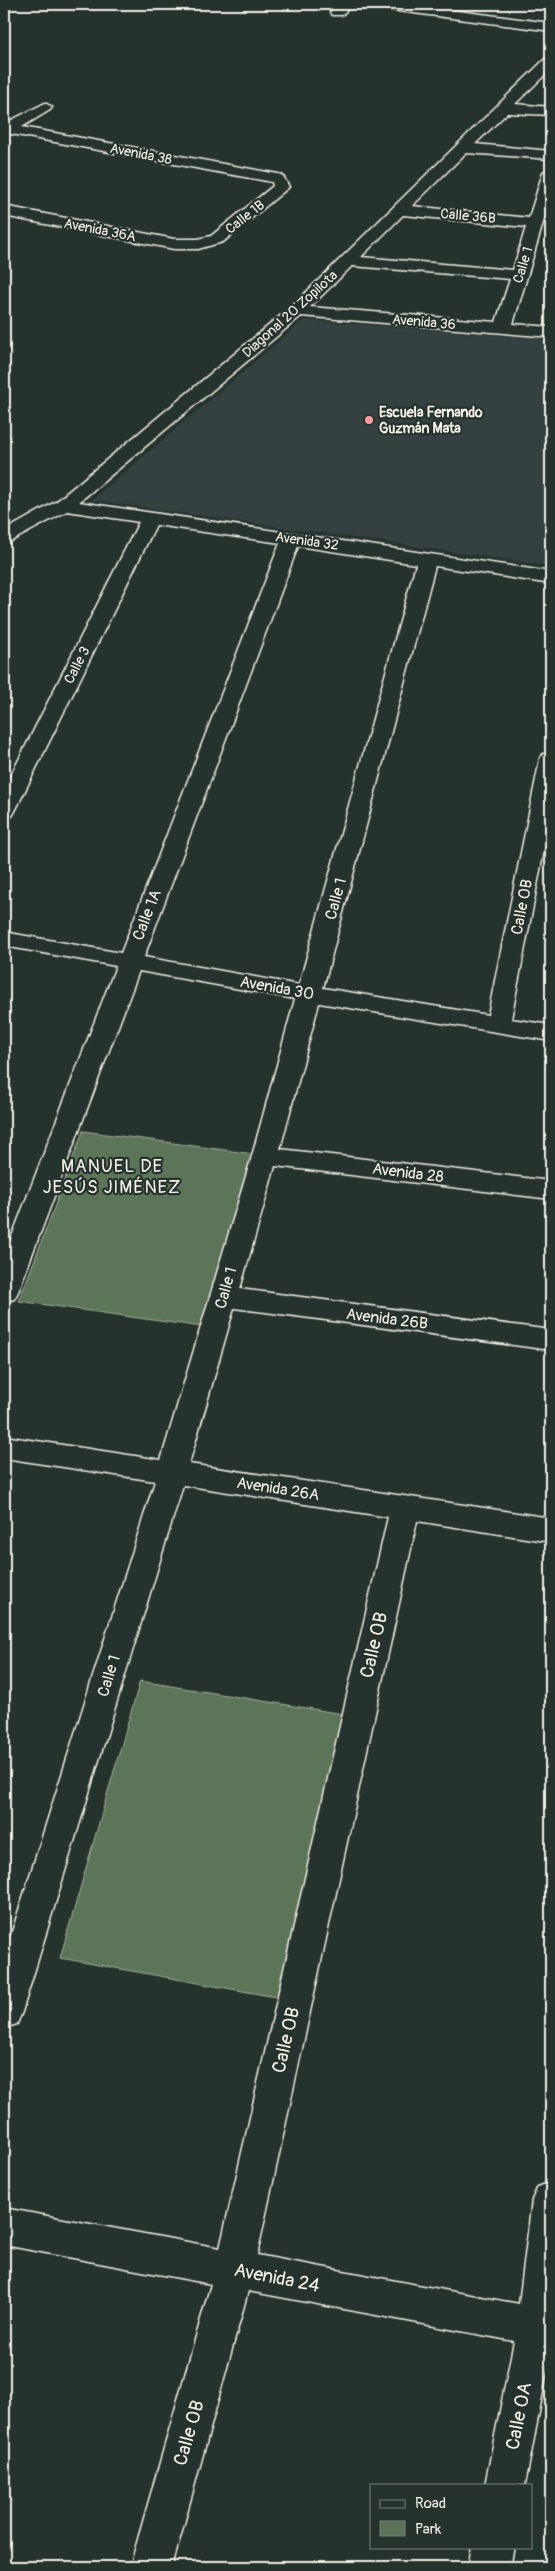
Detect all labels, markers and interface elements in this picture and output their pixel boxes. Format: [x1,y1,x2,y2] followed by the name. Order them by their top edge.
[109,140,173,168] street label: Avenida 38
[222,196,268,238] street label: Calle 1B
[440,205,497,227] street label: Calle 36B
[63,215,137,245] street label: Avenida 36A
[509,245,537,285] street label: Calle 1
[239,267,341,361] street label: Diagonal 20 Zopilota
[391,311,457,333] street label: Avenida 36
[379,404,483,437] place label: Escuela Fernando Guzmán Mata
[363,414,375,426] marker: Escuela Fernando Guzmán Mata
[274,528,340,554] street label: Avenida 32
[60,643,94,686] street label: Calle 3
[321,876,351,922] street label: Calle 1
[507,877,537,937] street label: Calle 0B
[128,887,166,943] street label: Calle 1A
[238,972,316,1004] street label: Avenida 30
[43,1155,181,1199] district label: MANUEL DE JESÚS JIMÉNEZ
[371,1159,445,1187] street label: Avenida 28
[211,1265,241,1311] street label: Calle 1
[345,1304,429,1334] street label: Avenida 26B
[235,1473,321,1505] street label: Avenida 26A
[355,1610,393,1680] street label: Calle 0B
[93,1653,125,1699] street label: Calle 1
[267,2005,305,2075] street label: Calle 0B
[232,2258,322,2298] street label: Avenida 24
[501,2380,537,2452] street label: Calle 0A
[168,2398,210,2468] street label: Calle 0B
[370,2484,532,2548] legend
[415,2494,446,2513] text: Road
[415,2520,442,2539] text: Park

